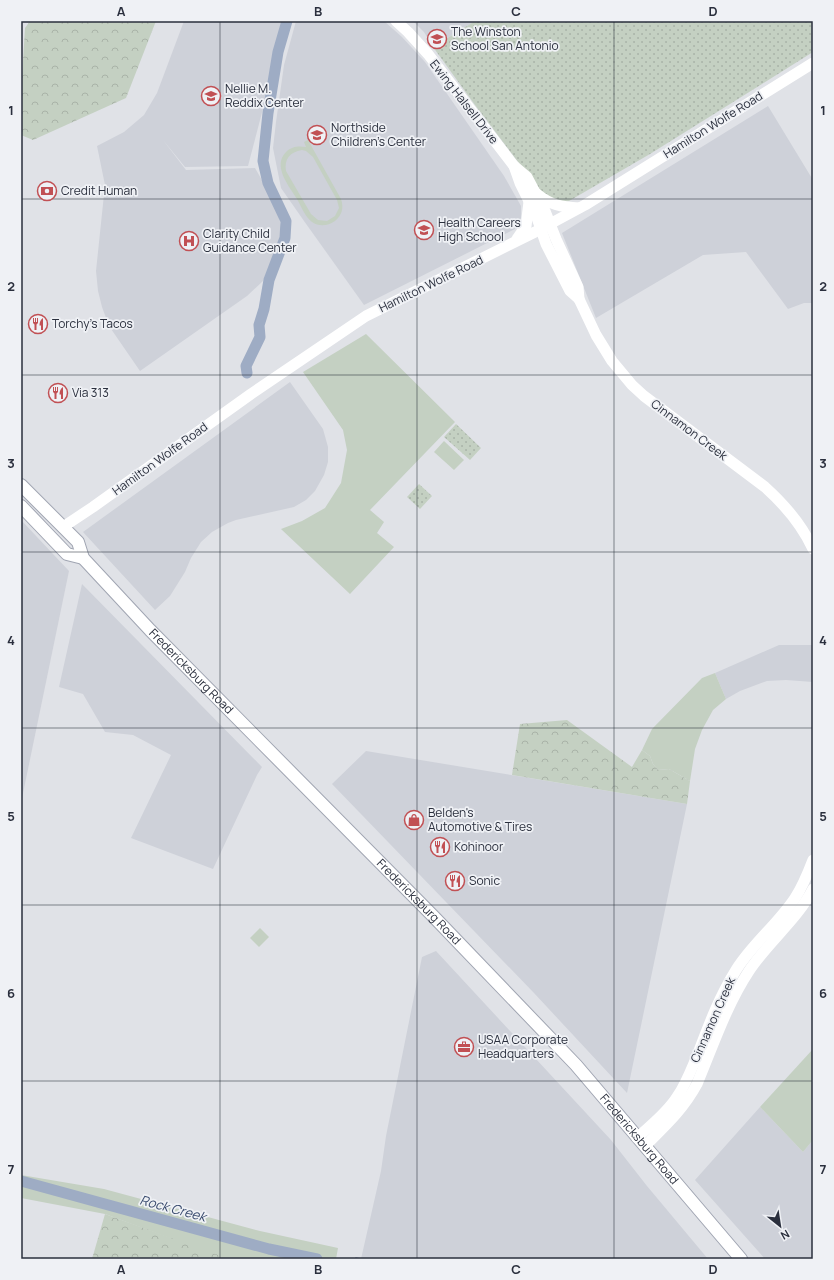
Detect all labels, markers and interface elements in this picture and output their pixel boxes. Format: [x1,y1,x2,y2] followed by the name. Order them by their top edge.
[117,2,126,20] text: A
[314,2,322,20] text: B
[511,2,521,20] text: C
[708,2,718,20] text: D
[451,23,559,54] place label: The Winston School San Antonio
[426,28,448,50] school or university icon: The Winston School San Antonio
[426,56,503,147] street label: Ewing Halsell Drive
[225,80,304,111] place label: Nellie M. Reddix Center
[200,85,222,107] school or university icon: Nellie M. Reddix Center
[660,87,766,162] street label: Hamilton Wolfe Road
[8,101,14,119] text: 1
[820,101,826,119] text: 1
[331,119,427,150] place label: Northside Children's Center
[306,124,328,146] school or university icon: Northside Children's Center
[36,180,58,202] bank icon: Credit Human
[61,182,137,199] place label: Credit Human
[438,214,521,245] place label: Health Careers High School
[413,219,435,241] school or university icon: Health Careers High School
[203,225,297,256] place label: Clarity Child Guidance Center
[178,230,200,252] hospital icon: Clarity Child Guidance Center
[376,251,486,316] street label: Hamilton Wolfe Road
[7,277,15,295] text: 2
[819,277,827,295] text: 2
[27,313,49,335] restaurant icon: Torchy’s Tacos
[52,315,133,332] place label: Torchy’s Tacos
[47,382,69,404] restaurant icon: Via 313
[72,384,109,401] place label: Via 313
[648,395,732,465] street label: Cinnamon Creek
[109,418,211,499] street label: Hamilton Wolfe Road
[7,454,15,472] text: 3
[819,454,827,472] text: 3
[145,625,237,717] street label: Fredericksburg Road
[7,631,15,649] text: 4
[819,631,827,649] text: 4
[428,804,532,835] place label: Belden's Automotive & Tires
[7,807,15,825] text: 5
[819,807,827,825] text: 5
[403,809,425,831] shop icon: Belden's Automotive & Tires
[429,836,451,858] restaurant icon: Kohinoor
[454,838,504,855] place label: Kohinoor
[373,855,465,948] street label: Fredericksburg Road
[444,870,466,892] restaurant icon: Sonic
[469,872,500,889] place label: Sonic
[686,973,739,1065] street label: Cinnamon Creek
[7,984,15,1002] text: 6
[819,984,827,1002] text: 6
[478,1031,568,1062] place label: USAA Corporate Headquarters
[453,1036,475,1058] office icon: USAA Corporate Headquarters
[596,1090,683,1188] street label: Fredericksburg Road
[8,1160,15,1178] text: 7
[820,1160,827,1178] text: 7
[138,1191,210,1226] water label: Rock Creek
[760,1206,800,1246] north arrow
[778,1227,792,1244] text: N
[117,1260,126,1278] text: A
[314,1260,322,1278] text: B
[511,1260,521,1278] text: C
[708,1260,718,1278] text: D

